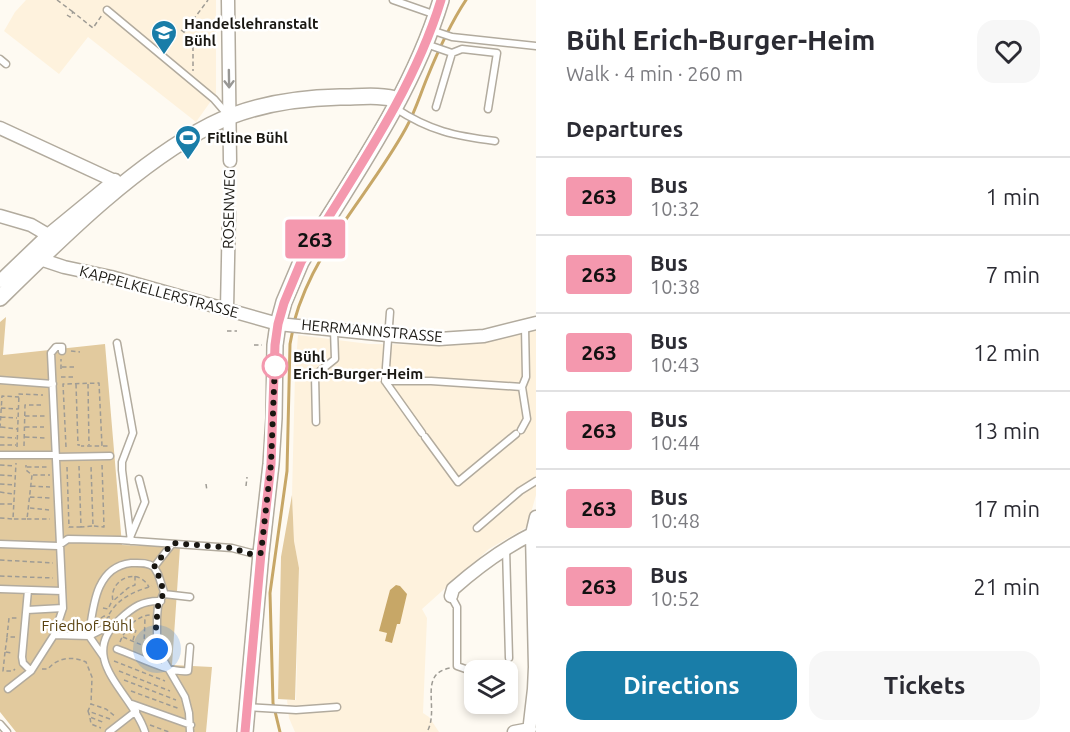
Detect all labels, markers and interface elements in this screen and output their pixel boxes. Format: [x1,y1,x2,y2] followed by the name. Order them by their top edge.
[184,15,319,49] place label: Handelslehranstalt Bühl
[149,18,179,56] school or university icon: Handelslehranstalt Bühl
[977,20,1040,83] button: heart
[566,24,875,55] text: Bühl Erich-Burger-Heim
[566,62,743,85] text: Walk · 4 min · 260 m
[223,69,235,89] one-way arrow
[566,116,683,141] text: Departures
[173,123,203,161] sports icon: Fitline Bühl
[207,129,288,146] place label: Fitline Bühl
[219,169,238,249] street label: ROSENWEG
[650,172,688,197] text: Bus
[581,184,617,208] text: 263
[986,184,1040,209] text: 1 min
[650,197,700,220] text: 10:32
[280,220,350,258] line badge: 263
[297,227,333,251] text: 263
[650,250,688,275] text: Bus
[78,262,241,321] street label: KAPPELKELLERSTRASSE
[581,262,617,286] text: 263
[986,262,1040,287] text: 7 min
[650,275,700,298] text: 10:38
[301,316,443,345] street label: HERRMANNSTRASSE
[650,328,688,353] text: Bus
[581,340,617,364] text: 263
[973,340,1040,365] text: 12 min
[293,348,423,382] place label: Bühl Erich-Burger-Heim
[262,353,288,379] marker: Bühl Erich-Burger-Heim
[650,353,700,376] text: 10:43
[650,406,688,431] text: Bus
[581,418,617,442] text: 263
[973,418,1040,443] text: 13 min
[650,431,700,454] text: 10:44
[650,484,688,509] text: Bus
[581,496,617,520] text: 263
[973,496,1040,521] text: 17 min
[650,509,700,532] text: 10:48
[650,562,688,587] text: Bus
[581,574,617,598] text: 263
[973,574,1040,599] text: 21 min
[650,587,700,610] text: 10:52
[41,617,133,634] park label: Friedhof Bühl
[142,634,172,664] your location
[566,651,797,720] button: Directions
[809,651,1040,720] button: Tickets
[464,660,518,714] map controls
[464,660,518,714] button: layers

